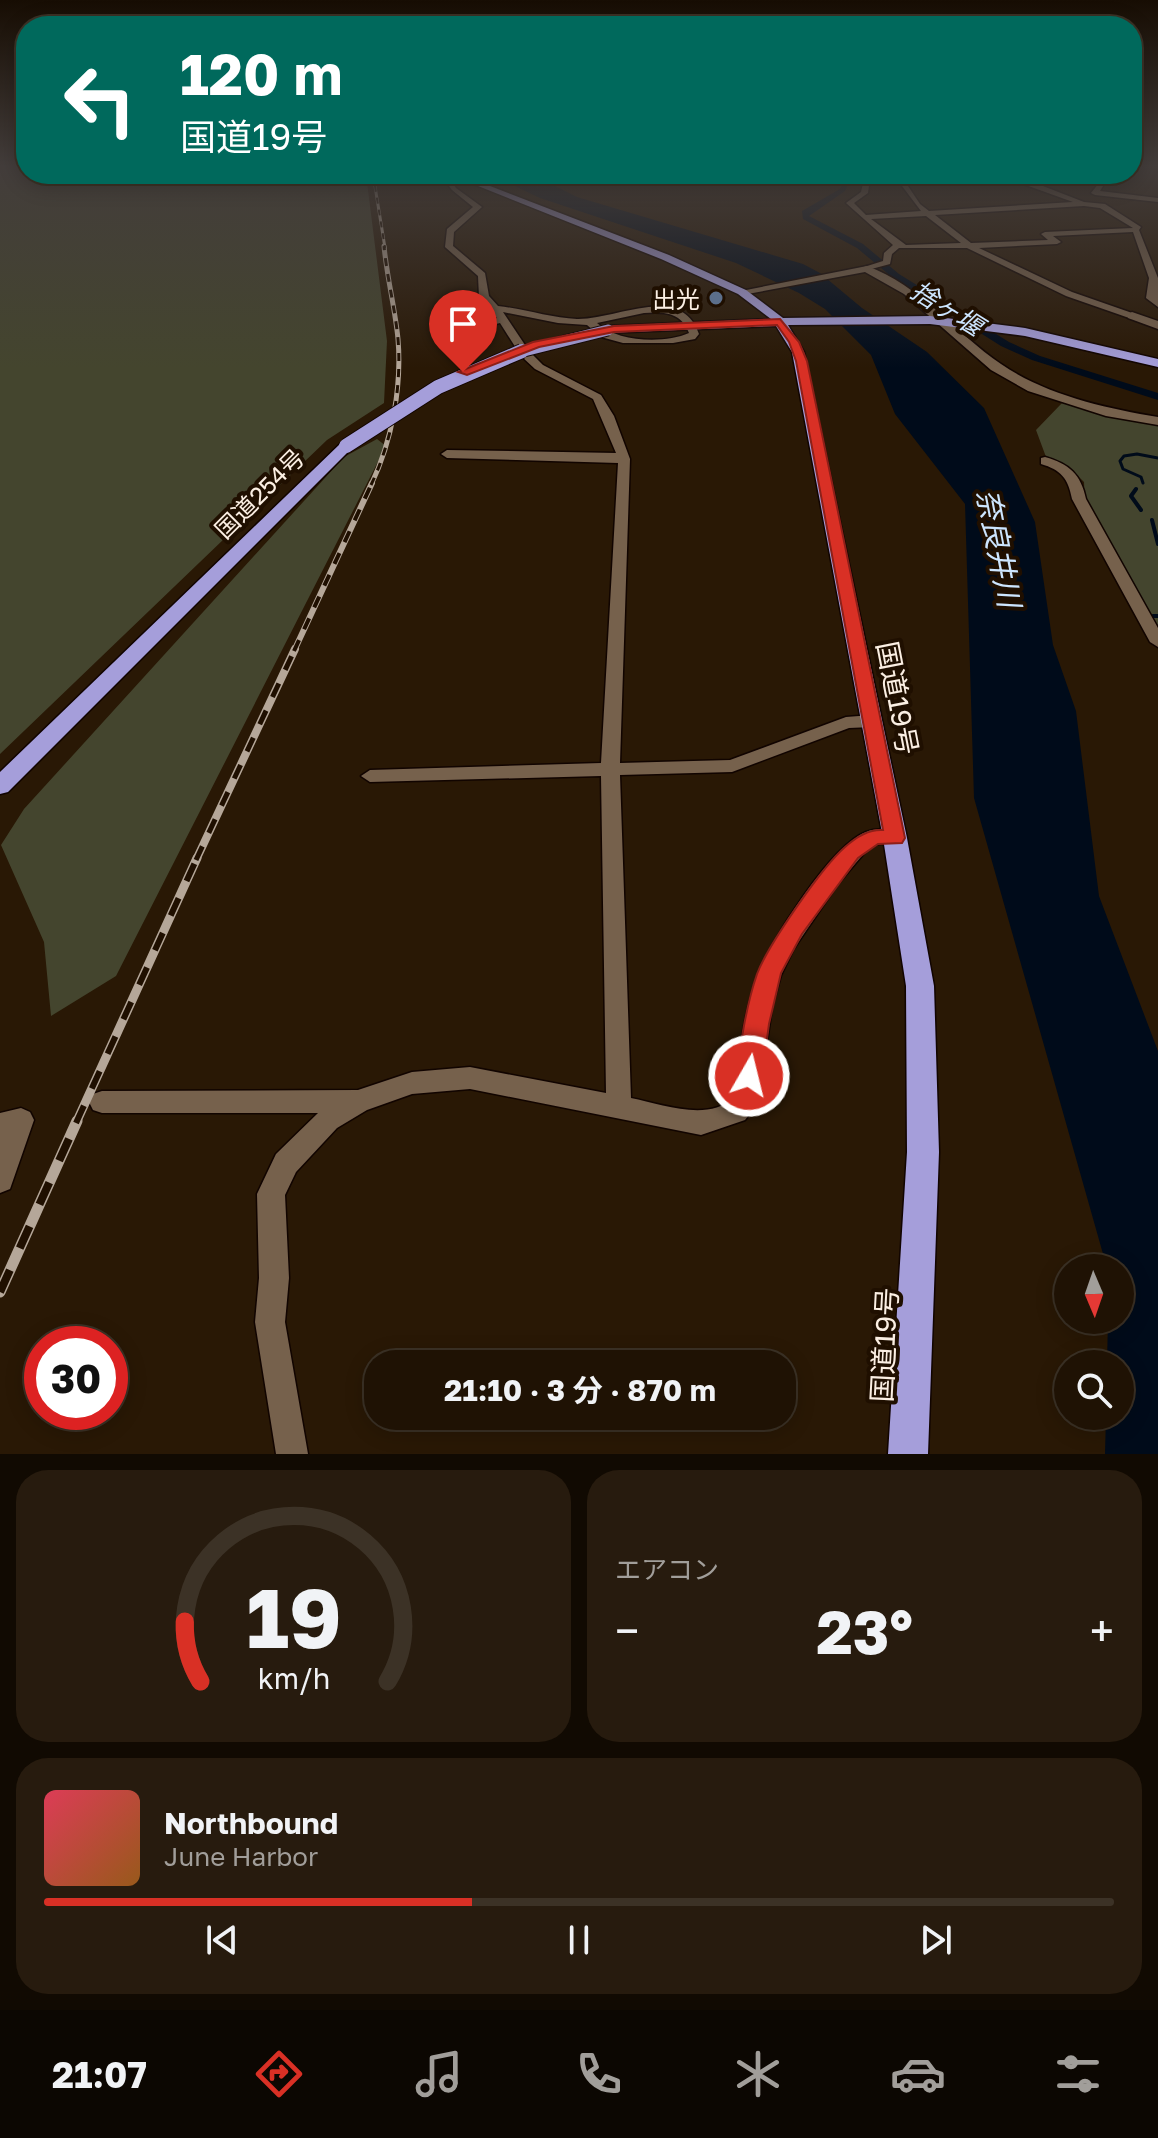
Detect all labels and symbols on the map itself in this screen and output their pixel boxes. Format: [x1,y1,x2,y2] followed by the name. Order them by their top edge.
[906,274,992,344] water label: 捨ヶ堰
[652,284,700,313] place label: 出光
[707,289,725,307] marker: 出光
[429,290,497,372] pin
[208,442,310,544] street label: 国道254号
[970,486,1029,613] water label: 奈良井川
[871,639,925,757] street label: 国道19号
[707,1034,791,1118] position arrow
[1054,1254,1134,1334] north arrow
[865,1287,903,1403] street label: 国道19号
[24,1326,128,1430] speed limit sign: 30

